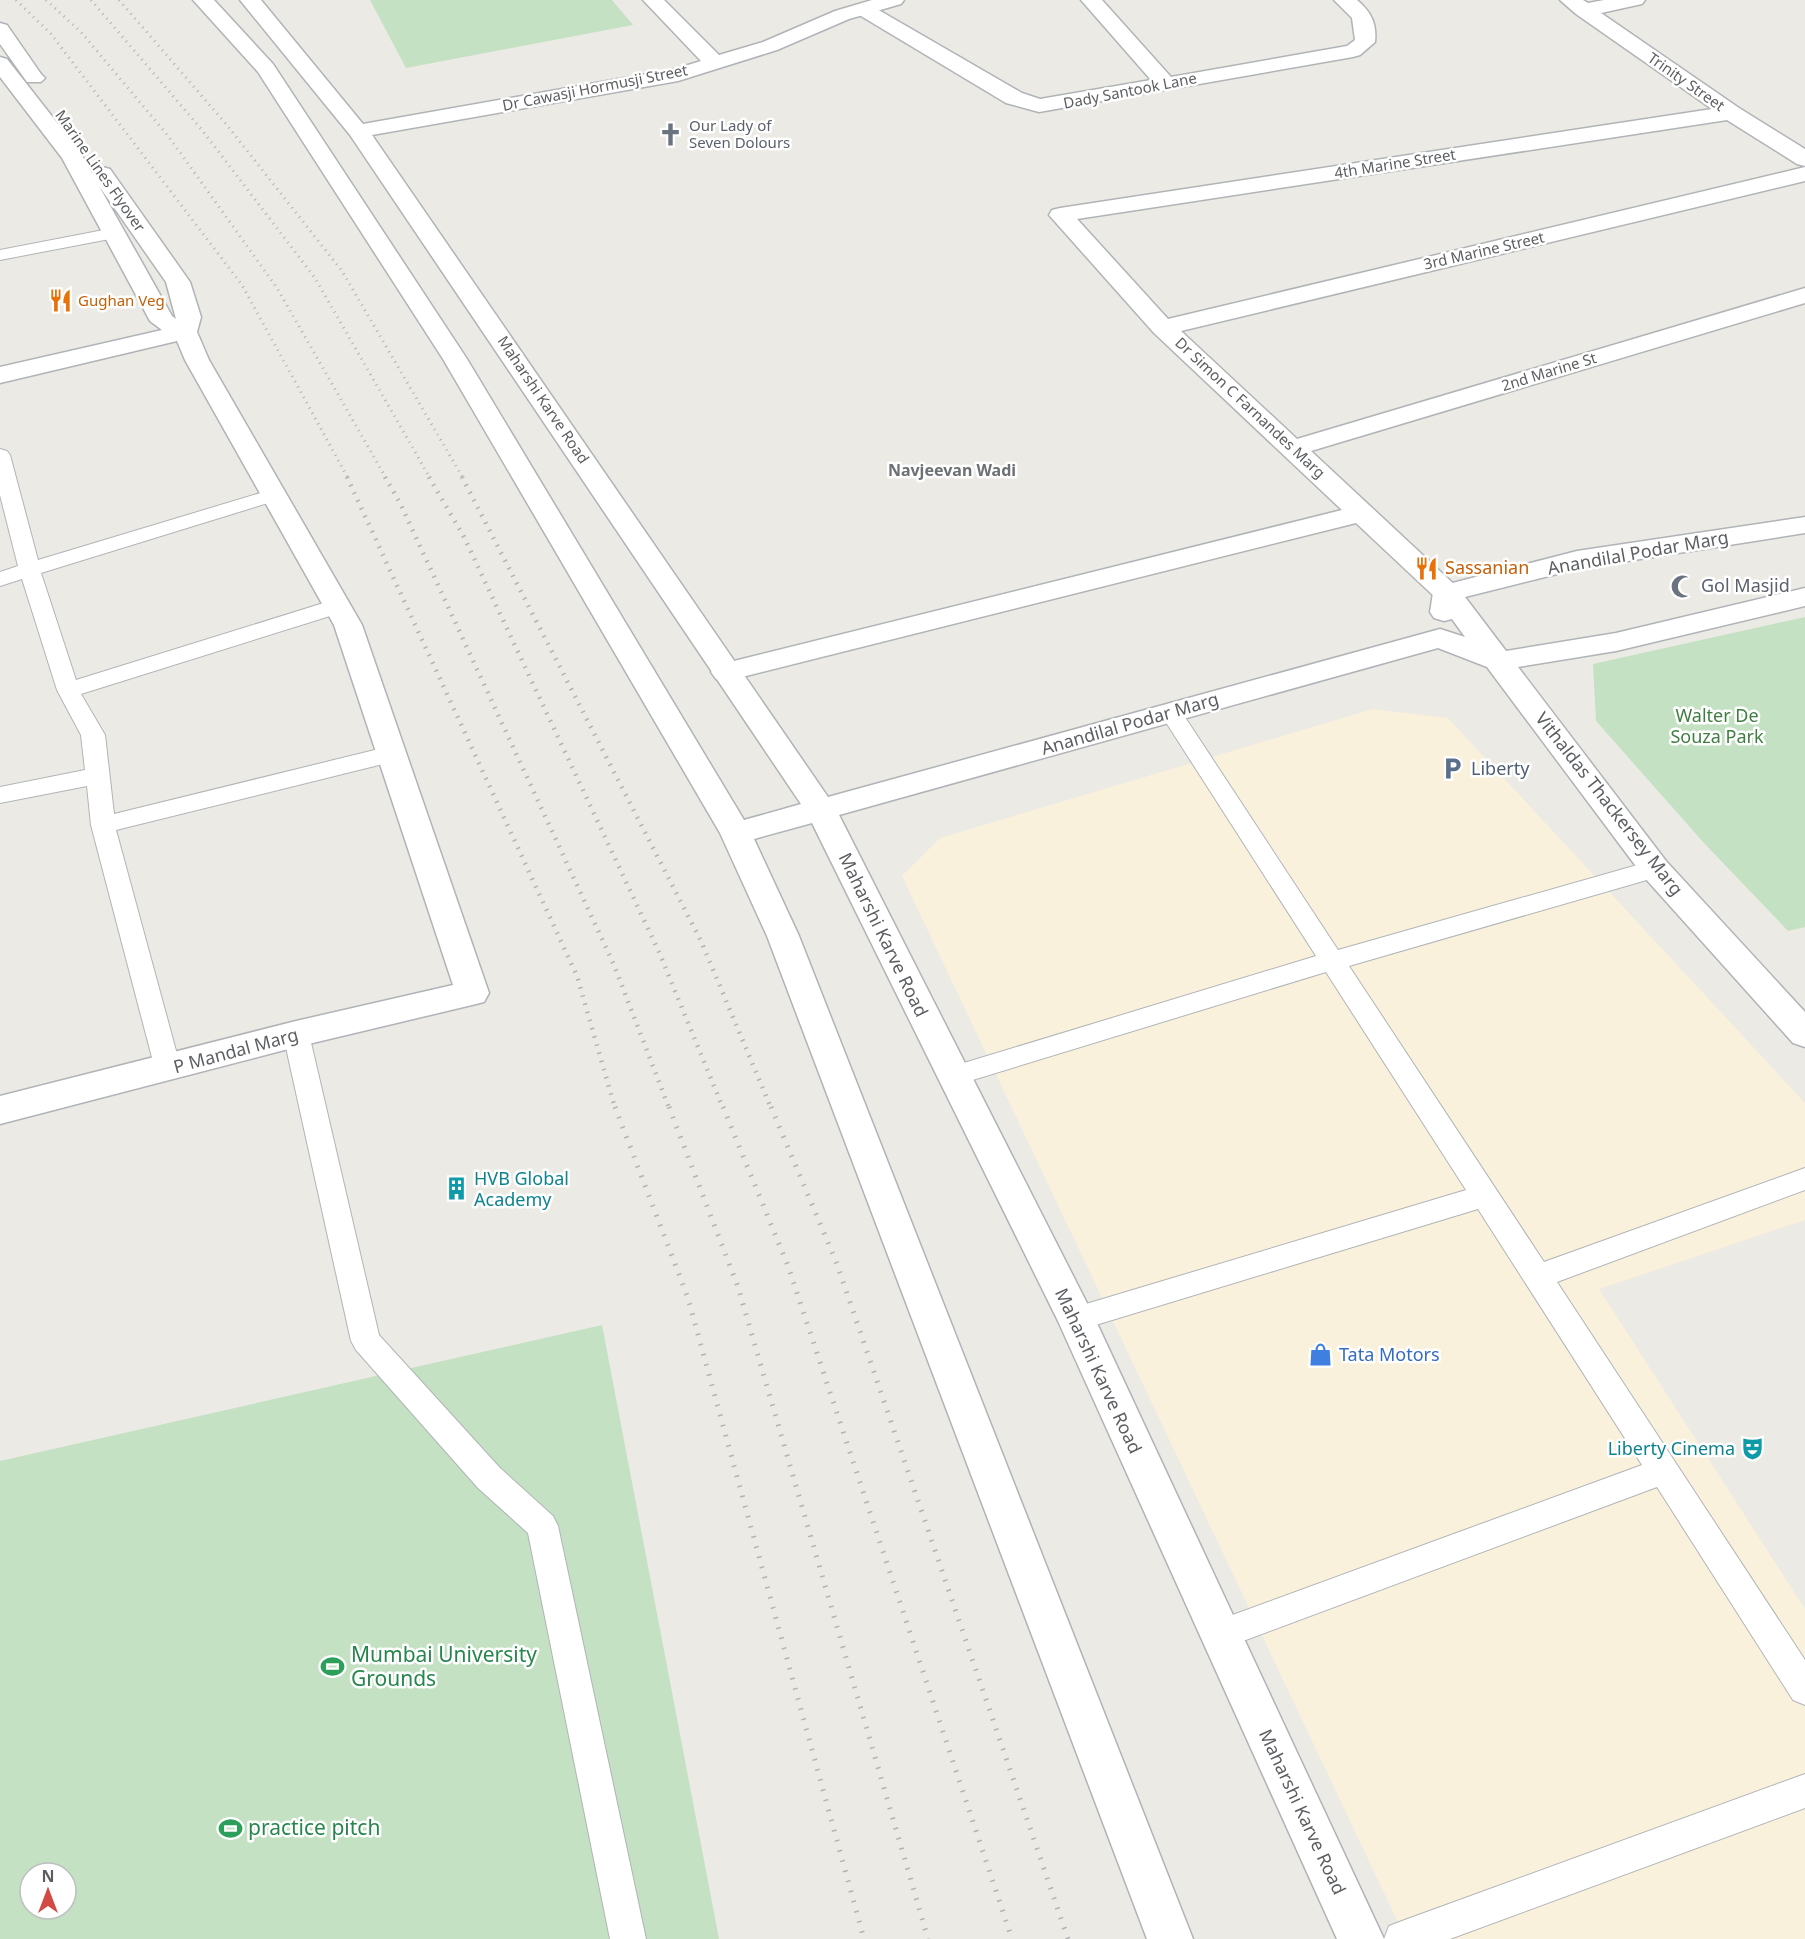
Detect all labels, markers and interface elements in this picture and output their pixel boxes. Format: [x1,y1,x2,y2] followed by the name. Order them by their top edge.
[1644,47,1730,115] street label: Trinity Street
[500,59,690,115] street label: Dr Cawasji Hormusji Street
[1061,67,1198,113] street label: Dady Santook Lane
[51,105,150,235] street label: Marine Lines Flyover
[689,115,790,152] place label: Our Lady of Seven Dolours
[658,122,684,148] church icon: Our Lady of Seven Dolours
[1333,143,1458,182] street label: 4th Marine Street
[1422,226,1547,274] street label: 3rd Marine Street
[47,288,73,314] restaurant icon: Gughan Veg
[78,290,165,310] place label: Gughan Veg
[494,332,594,467] street label: Maharshi Karve Road
[1171,332,1330,482] street label: Dr Simon C Farnandes Marg
[1499,347,1599,395] street label: 2nd Marine St
[888,459,1016,481] district label: Navjeevan Wadi
[1545,524,1730,580] street label: Anandilal Podar Marg
[1414,555,1440,581] restaurant icon: Sassanian
[1445,555,1529,579] place label: Sassanian
[1670,573,1696,599] mosque icon: Gol Masjid
[1701,573,1790,597] place label: Gol Masjid
[1038,686,1221,760] street label: Anandilal Podar Marg
[1670,703,1764,748] park label: Walter De Souza Park
[1531,707,1689,900] street label: Vithaldas Thackersey Marg
[1440,756,1466,782] parking icon: Liberty
[1471,756,1530,780] place label: Liberty
[834,848,934,1021] street label: Maharshi Karve Road
[171,1022,301,1078] street label: P Mandal Marg
[474,1166,569,1211] place label: HVB Global Academy
[443,1176,469,1202] building icon: HVB Global Academy
[1050,1284,1148,1457] street label: Maharshi Karve Road
[1308,1342,1334,1368] shop icon: Tata Motors
[1339,1342,1440,1366] place label: Tata Motors
[1608,1436,1735,1460] place label: Liberty Cinema
[1740,1436,1766,1462] theatre icon: Liberty Cinema
[351,1640,537,1692] place label: Mumbai University Grounds
[320,1654,346,1680] sports icon: Mumbai University Grounds
[1254,1725,1352,1898] street label: Maharshi Karve Road
[248,1813,380,1841] place label: practice pitch
[217,1815,243,1841] sports icon: practice pitch
[18,1861,78,1921] north arrow
[41,1865,55,1887] text: N

